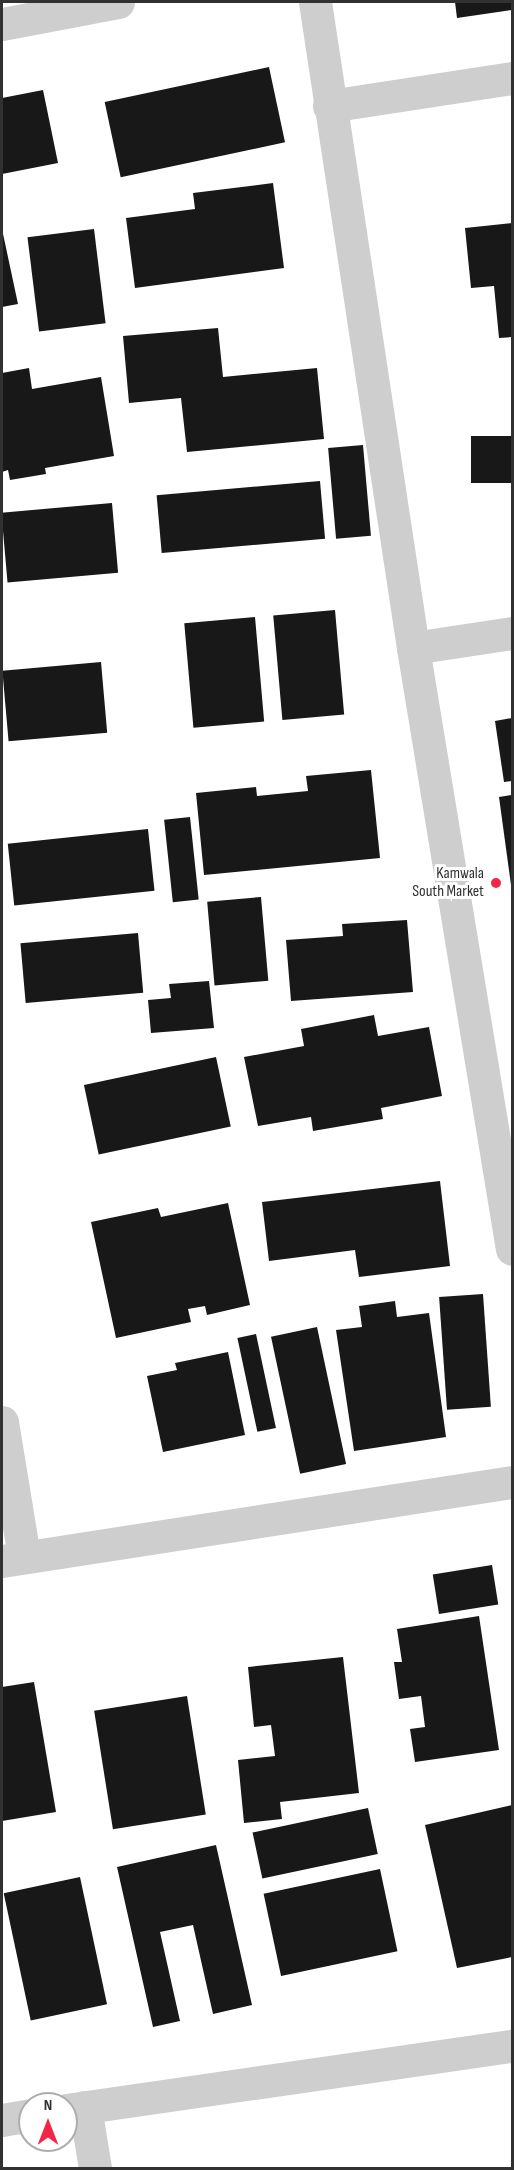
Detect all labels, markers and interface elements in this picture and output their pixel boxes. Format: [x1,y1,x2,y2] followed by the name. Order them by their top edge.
[412,864,484,902] place label: Kamwala South Market
[489,876,503,890] marker: Kamwala South Market
[18,2092,78,2152] north arrow
[44,2096,52,2115] text: N

